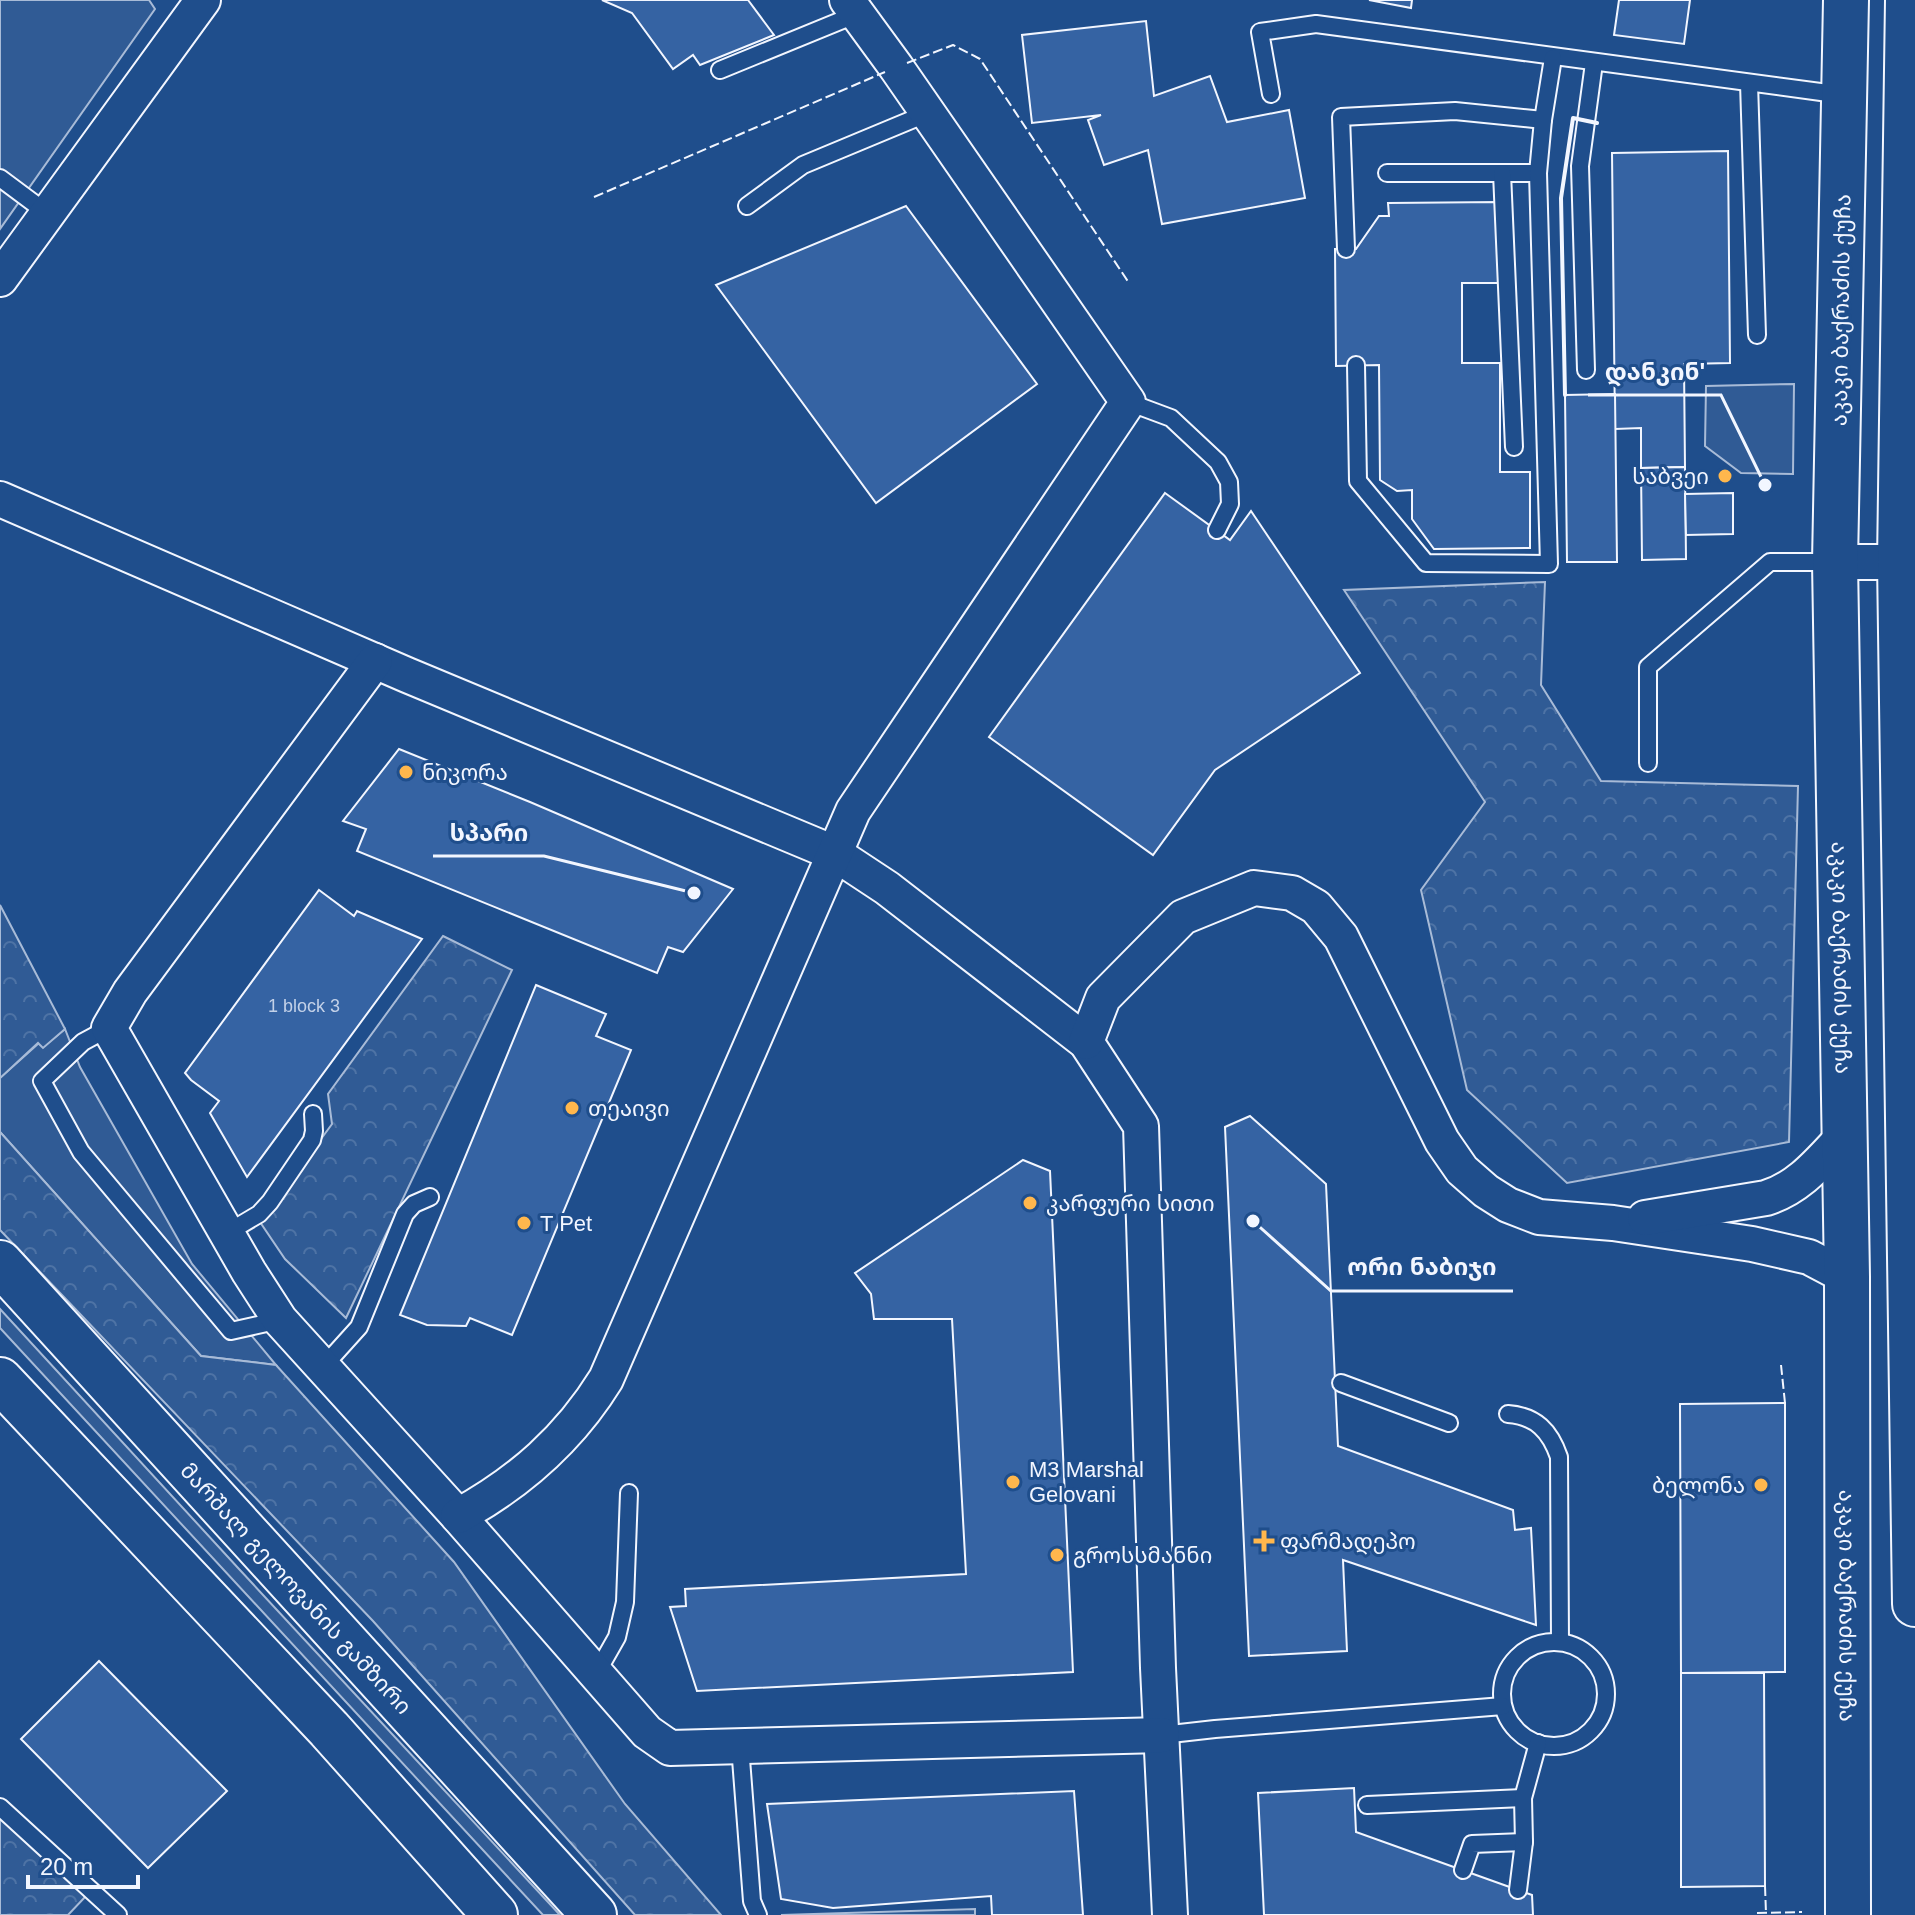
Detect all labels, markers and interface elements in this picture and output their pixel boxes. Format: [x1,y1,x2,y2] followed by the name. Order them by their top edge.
[1826,194,1856,426] street label: აკაკი ბაქრაძის ქუჩა
[1588,347,1721,395] callout: დანკინ'
[1605,358,1705,387] text: დანკინ'
[1632,464,1709,489] place label: საბვეი
[1716,467,1734,485] marker: საბვეი
[422,760,508,785] place label: ნიკორა
[397,763,415,781] marker: ნიკორა
[433,808,544,856] callout: სპარი
[450,819,528,846] text: სპარი
[1827,842,1856,1074] street label: აკაკი ბაქრაძის ქუჩა
[268,996,340,1016] house number: 1 block 3
[588,1096,670,1121] place label: თეაივი
[563,1099,581,1117] marker: თეაივი
[1046,1191,1215,1216] place label: კარფური სითი
[1021,1194,1039,1212] marker: კარფური სითი
[540,1211,592,1236] place label: T Pet
[515,1214,533,1232] marker: T Pet
[1331,1243,1513,1291] callout: ორი ნაბიჯი
[1347,1253,1497,1281] text: ორი ნაბიჯი
[1029,1457,1144,1507] place label: M3 Marshal Gelovani
[176,1458,417,1719] street label: მარშალ გელოვანის გამზირი
[1004,1473,1022,1491] marker: M3 Marshal Gelovani
[1652,1473,1745,1499] place label: ბელონა
[1752,1476,1770,1494] marker: ბელონა
[1835,1490,1860,1722] street label: აკაკი ბაქრაძის ქუჩა
[1280,1529,1416,1555] place label: ფარმადეპო
[1255,1532,1273,1550] marker: ფარმადეპო
[1073,1543,1212,1568] place label: გროსსმანნი
[1048,1546,1066,1564] marker: გროსსმანნი
[28,1839,138,1889] scale bar
[40,1853,93,1880] text: 20 m

